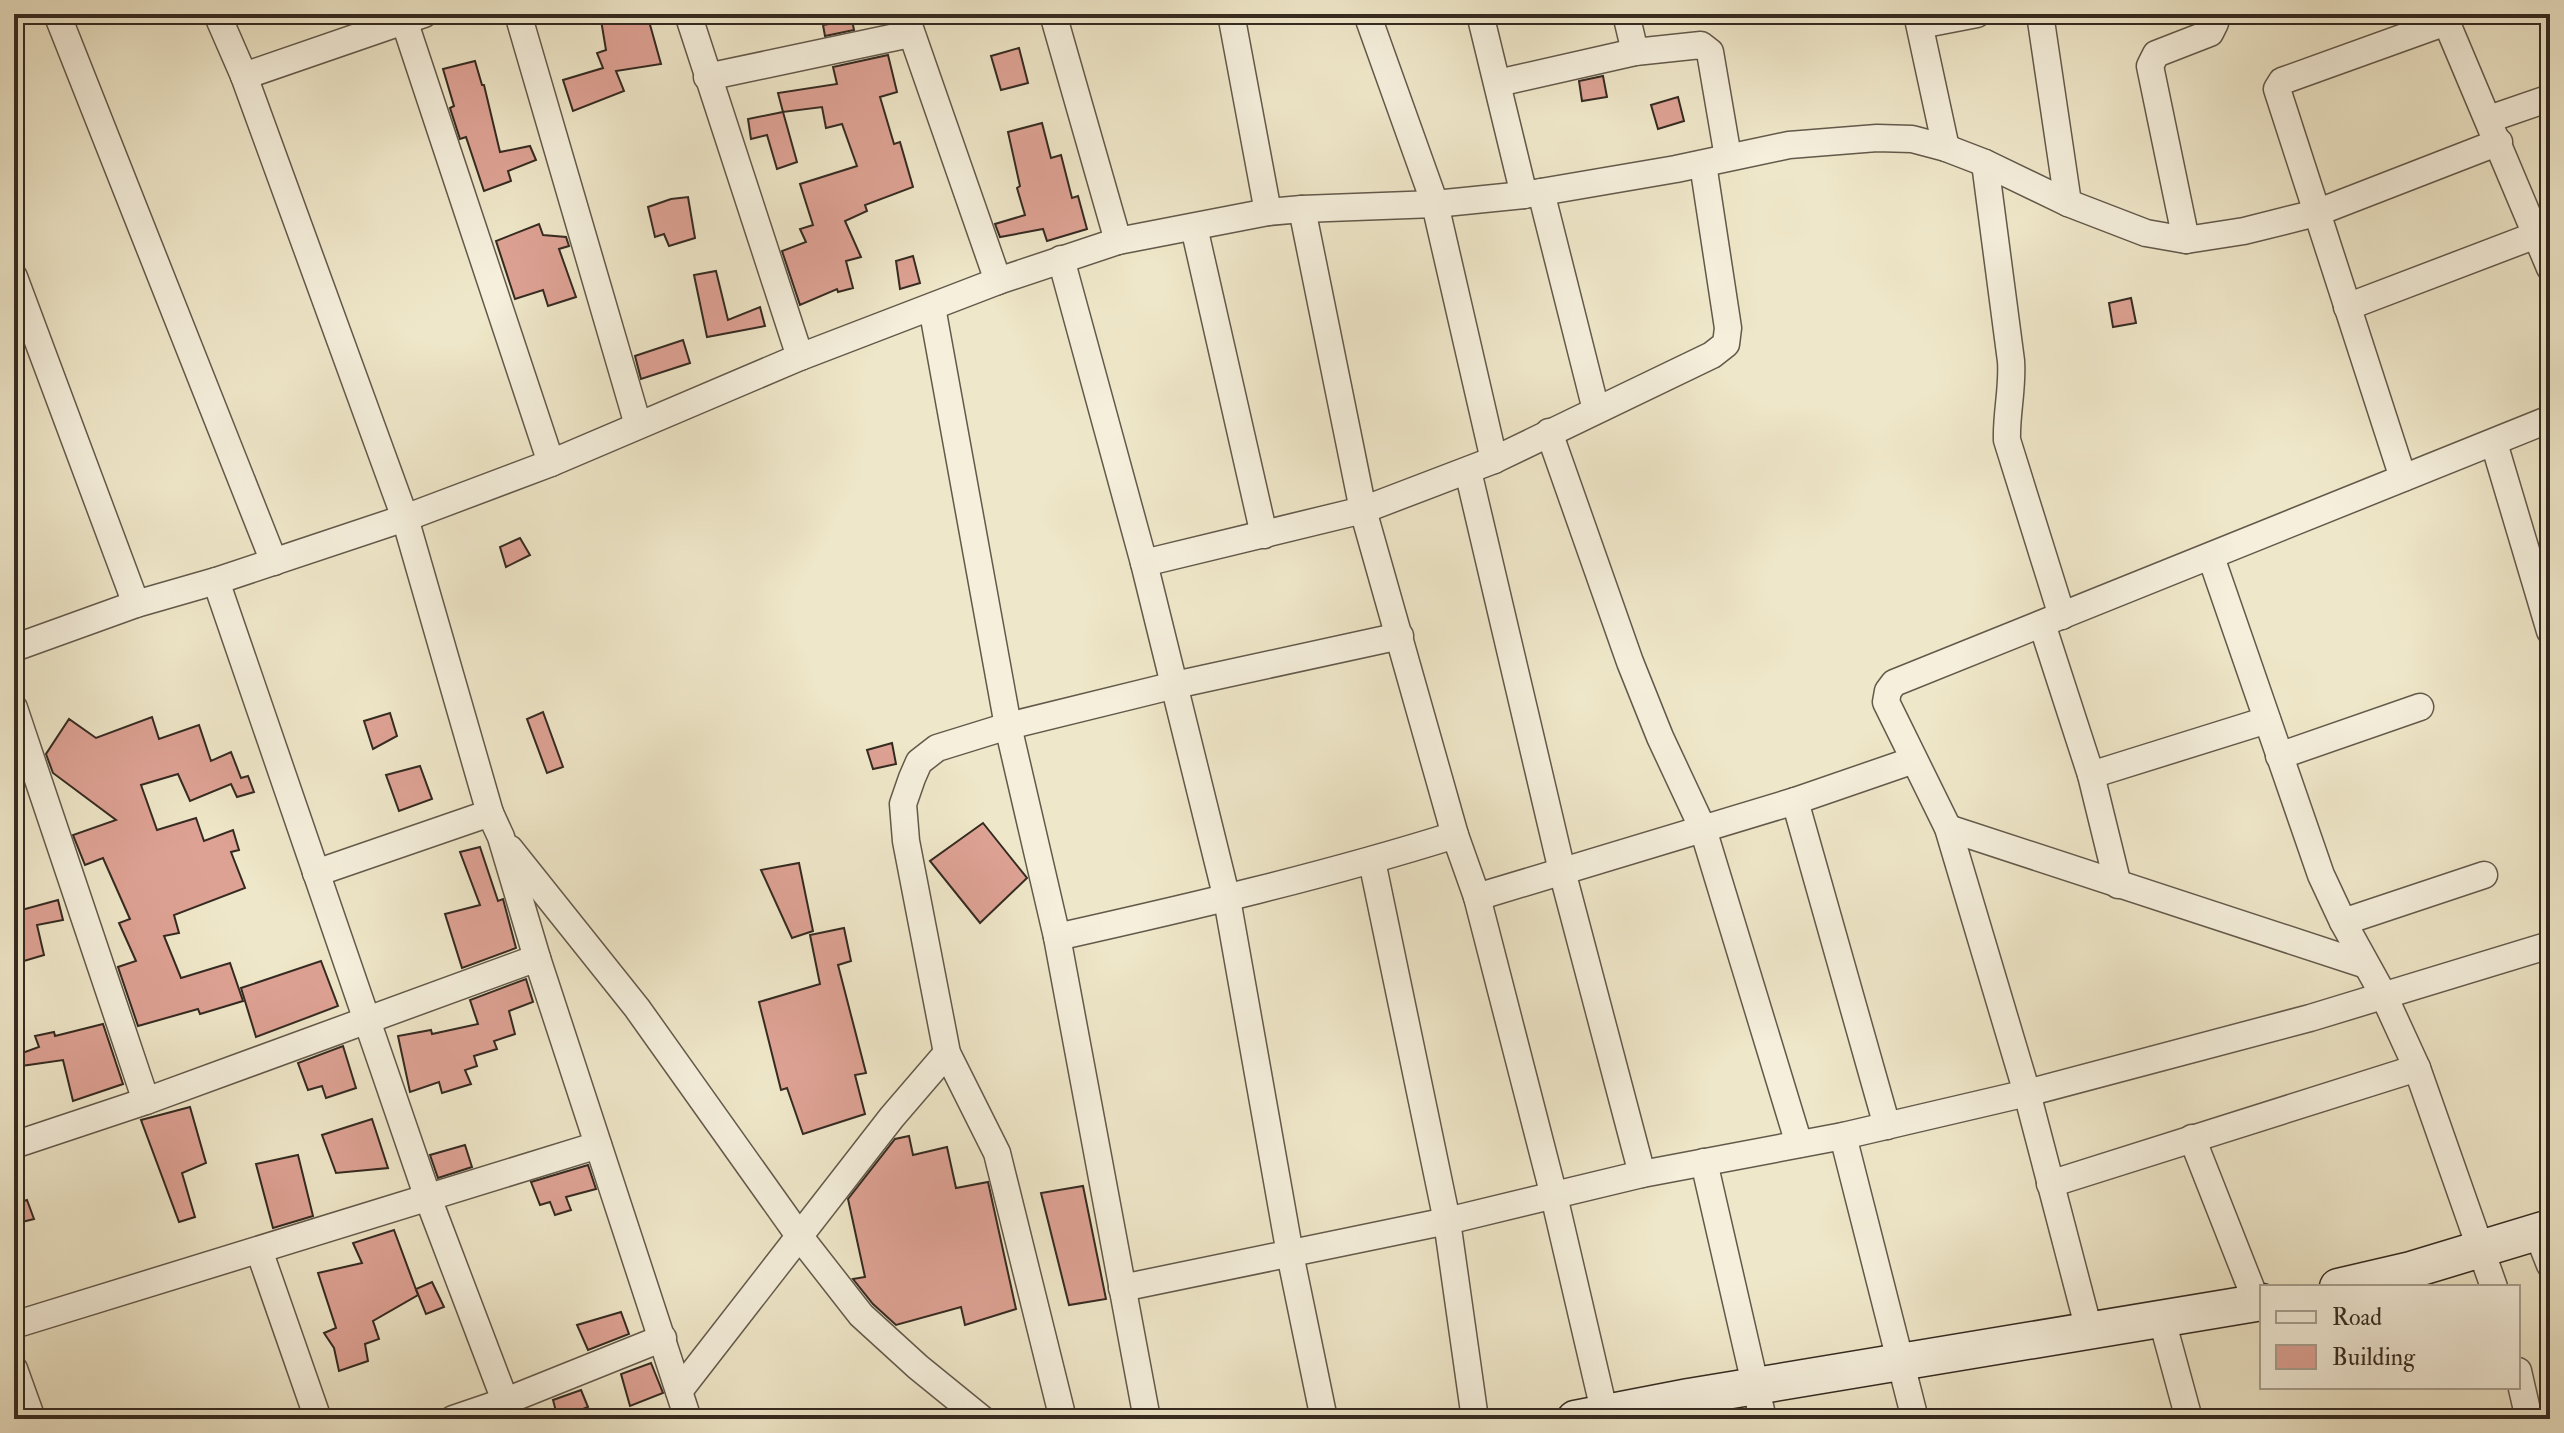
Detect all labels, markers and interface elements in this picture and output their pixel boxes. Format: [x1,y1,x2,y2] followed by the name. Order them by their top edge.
[2260,1285,2520,1389] legend
[2332,1302,2382,1333] text: Road
[2332,1342,2416,1373] text: Building

